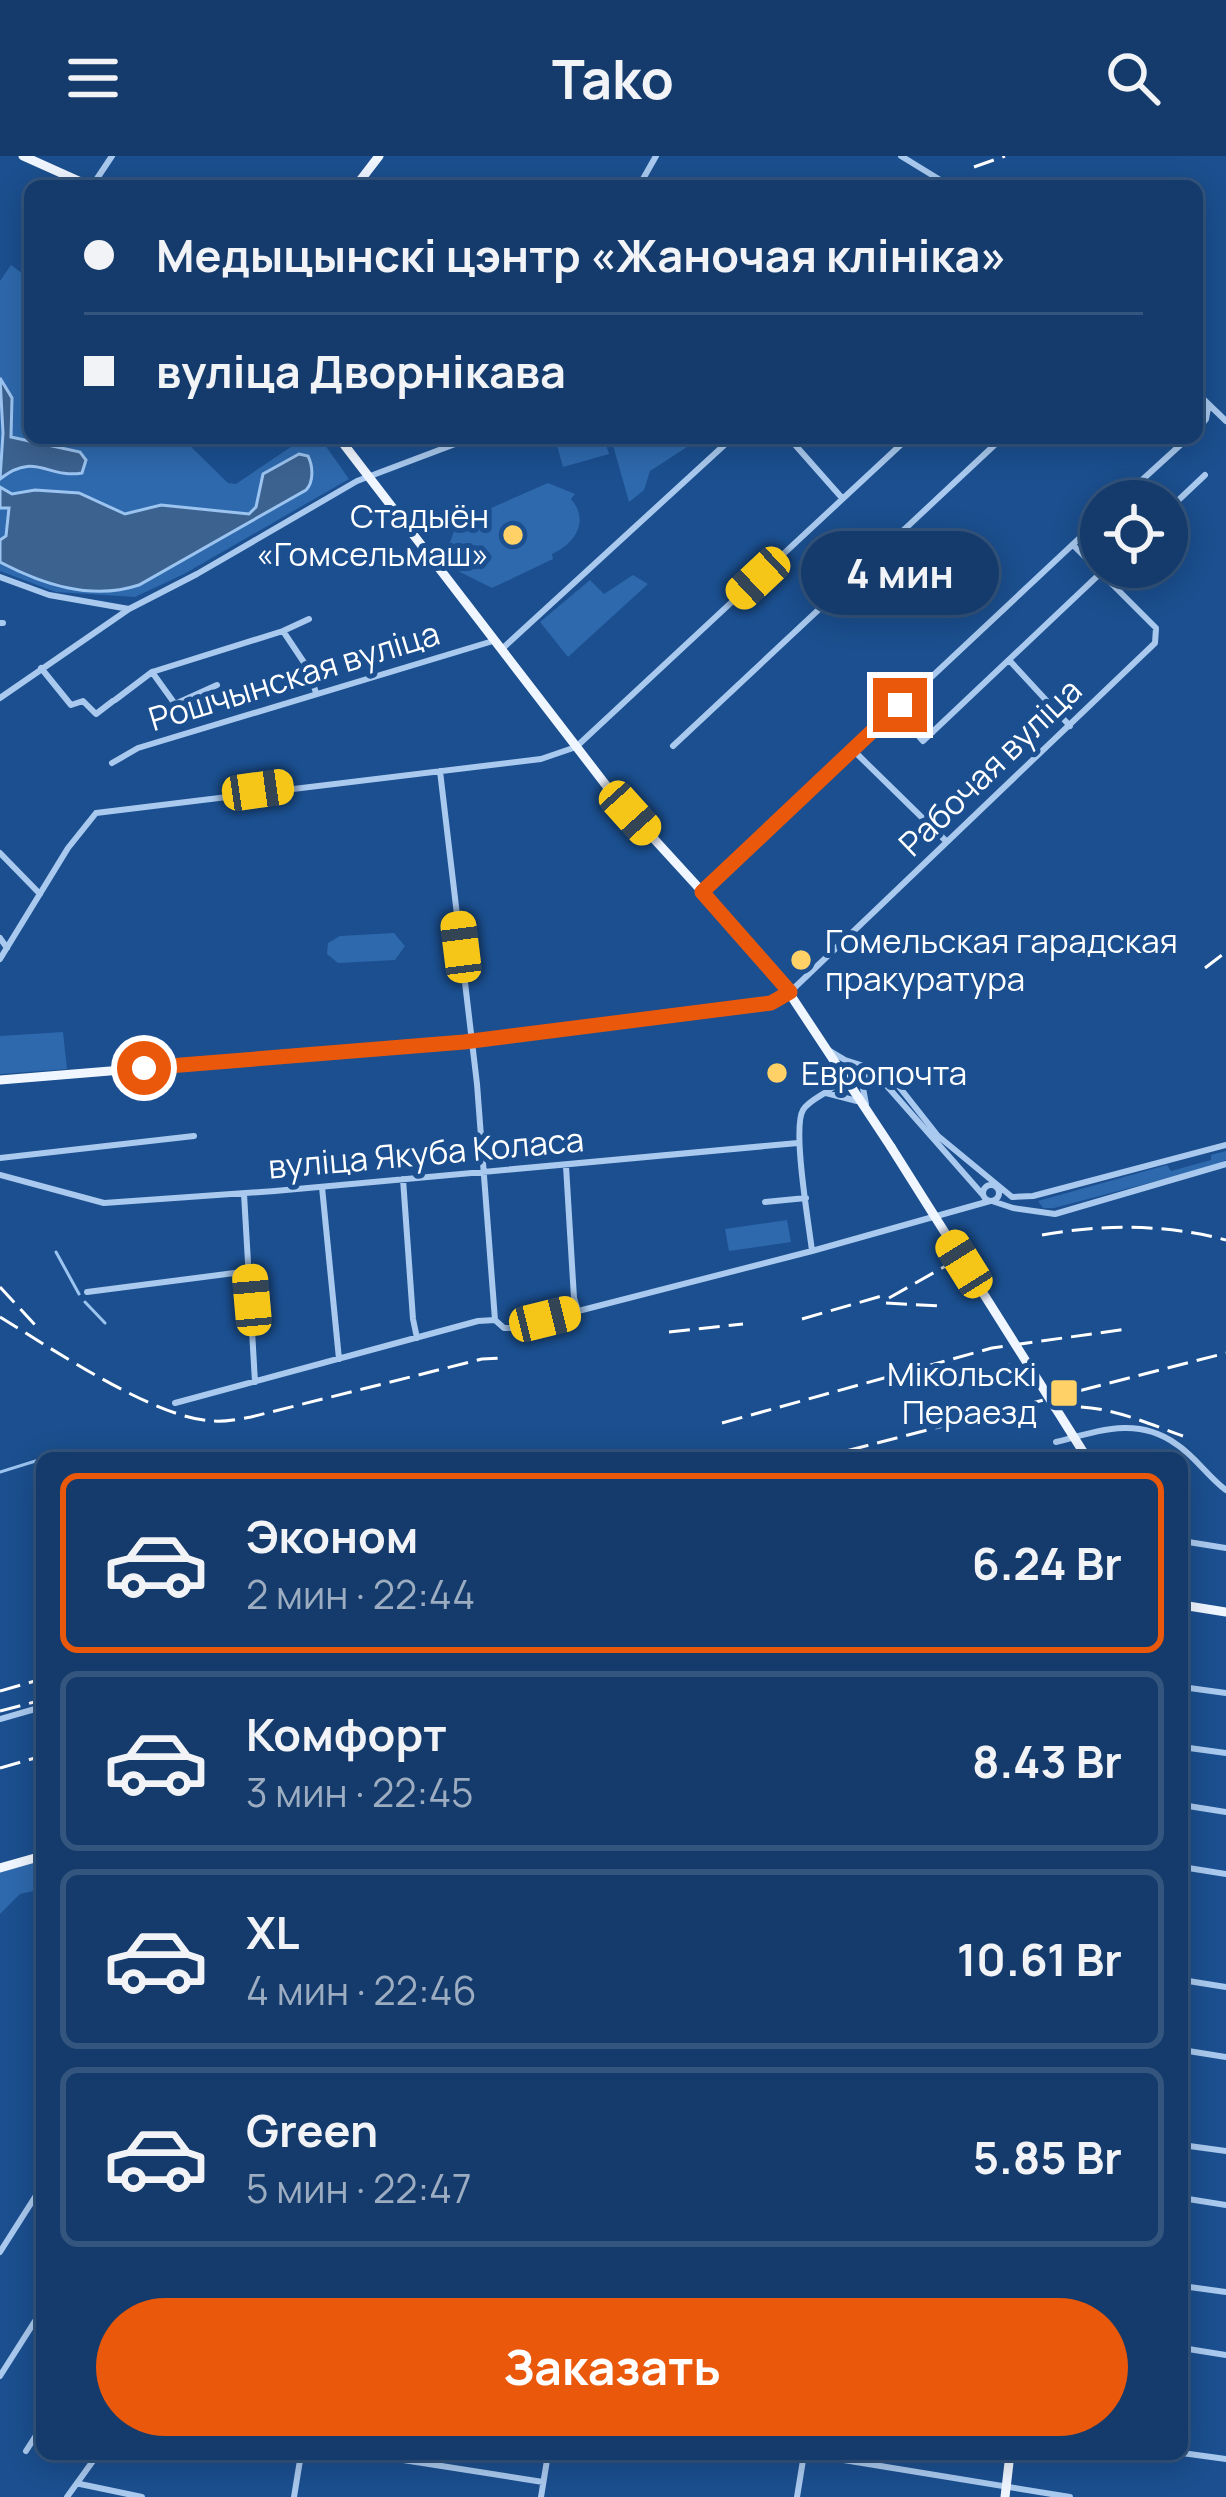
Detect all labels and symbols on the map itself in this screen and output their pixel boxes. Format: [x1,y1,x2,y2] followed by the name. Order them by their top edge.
[256,493,489,576] place label: Стадыён «Гомсельмаш»
[500,522,526,548] marker: Стадыён «Гомсельмаш»
[801,531,999,615] callout: 4 мин
[719,540,797,616] car
[143,610,445,741] street label: Рошчынская вуліца
[888,668,1091,865] street label: Рабочая вуліца
[873,678,927,732] route end
[220,767,296,813] car
[593,774,667,852] car
[439,909,483,985] car
[825,918,1178,1001] place label: Гомельская гарадская пракуратура
[788,947,814,973] marker: Гомельская гарадская пракуратура
[117,1041,171,1095] route start
[801,1050,967,1095] place label: Европочта
[764,1060,790,1086] marker: Европочта
[266,1116,586,1189] street label: вуліца Якуба Коласа
[930,1224,998,1304] car
[231,1263,273,1337] car
[506,1293,584,1345] car
[887,1351,1037,1434] place label: Мікольскі Пераезд
[1048,1377,1080,1409] marker: Мікольскі Пераезд

